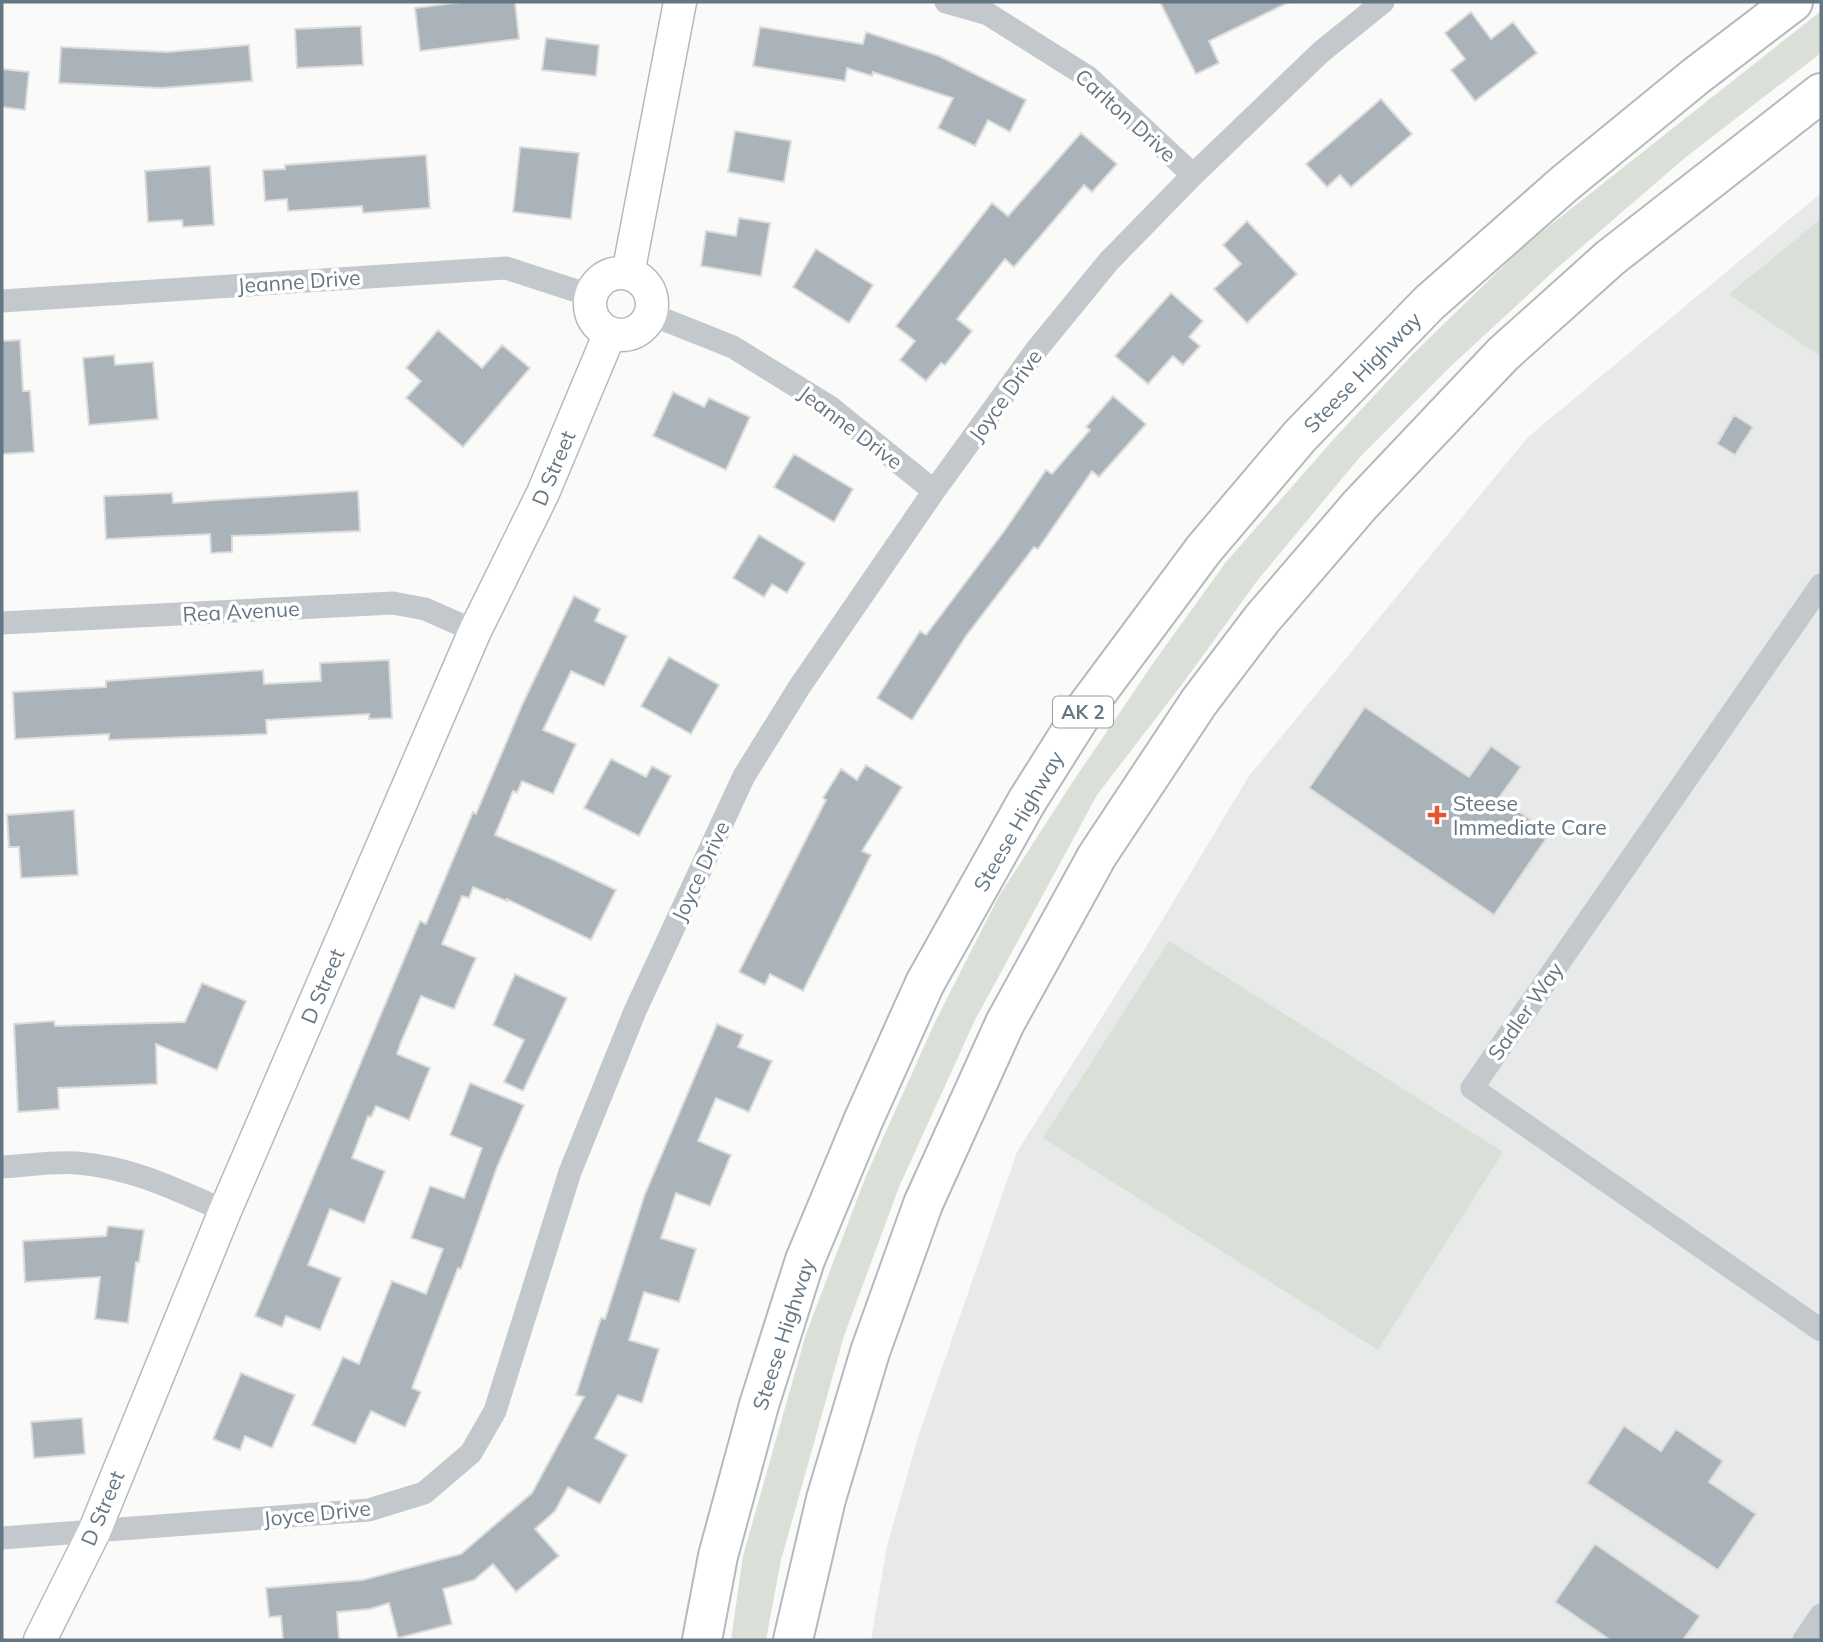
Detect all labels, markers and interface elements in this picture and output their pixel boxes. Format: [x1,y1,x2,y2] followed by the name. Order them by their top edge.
[1070,63,1182,167] street label: Carlton Drive
[237,264,361,298] street label: Jeanne Drive
[1298,306,1426,438] street label: Steese Highway
[963,344,1047,446] street label: Joyce Drive
[794,380,908,474] street label: Jeanne Drive
[526,426,580,510] street label: D Street
[182,595,300,627] street label: Rea Avenue
[1053,696,1113,727] road number: AK 2
[967,746,1069,896] street label: Steese Highway
[1453,790,1607,840] place label: Steese Immediate Care
[1427,805,1447,825] marker: Steese Immediate Care
[665,817,735,925] street label: Joyce Drive
[295,944,349,1028] street label: D Street
[1482,957,1568,1065] street label: Sadler Way
[746,1255,820,1413] street label: Steese Highway
[75,1466,129,1550] street label: D Street
[262,1494,372,1532] street label: Joyce Drive

